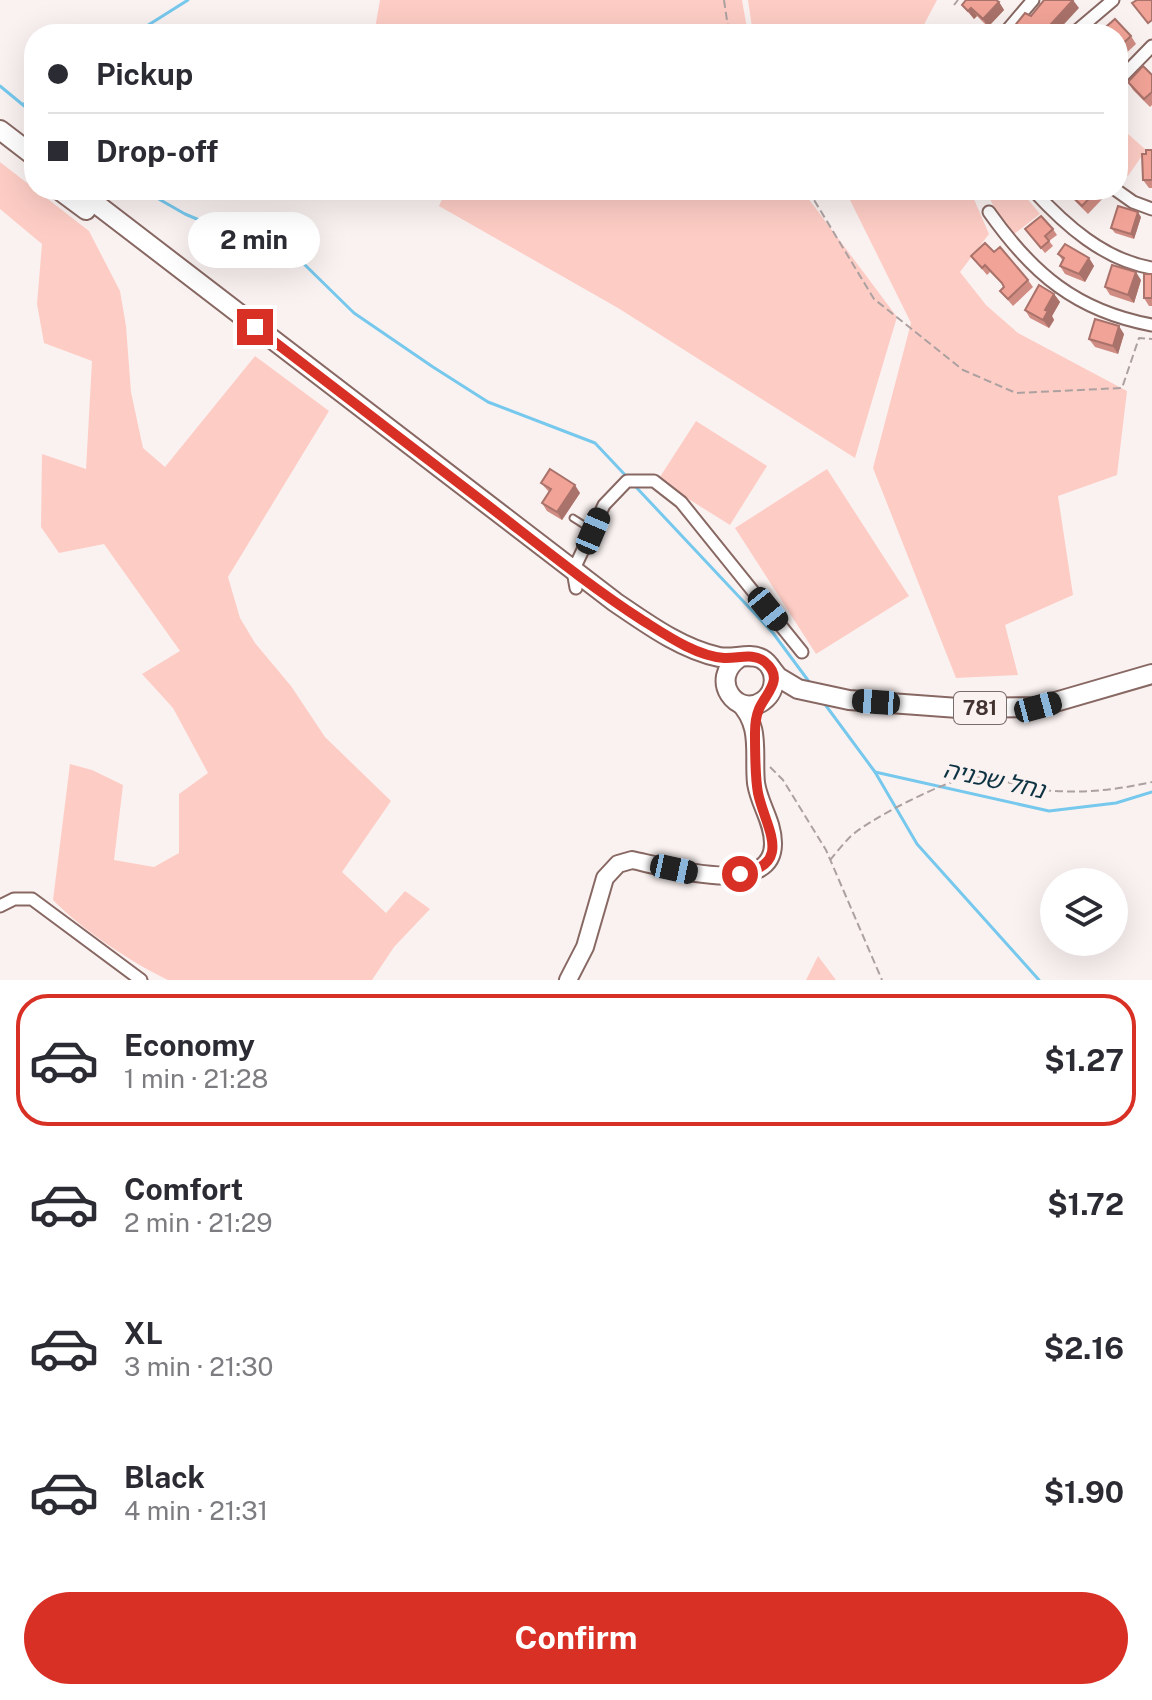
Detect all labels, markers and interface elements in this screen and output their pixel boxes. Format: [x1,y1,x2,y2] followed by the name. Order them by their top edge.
[96,56,193,92] text: Pickup
[96,133,218,169] text: Drop-off
[189,211,321,267] callout: 2 min
[220,224,288,255] text: 2 min
[237,309,273,345] route end
[573,504,613,558] car
[744,583,792,635] car
[851,688,901,716] car
[1012,689,1064,725] car
[954,692,1006,724] road number: 781
[941,755,1049,804] water label: נחל שכניה
[648,852,700,886] car
[722,856,758,892] route start
[1040,868,1128,956] map controls
[1040,868,1128,956] button: layers
[28,1024,100,1096] icon: car
[124,1027,255,1063] text: Economy
[1044,1042,1124,1078] text: $1.27
[124,1063,268,1094] text: 1 min · 21:28
[28,1168,100,1240] icon: car
[124,1171,243,1207] text: Comfort
[1047,1186,1124,1222] text: $1.72
[124,1207,273,1238] text: 2 min · 21:29
[28,1312,100,1384] icon: car
[124,1315,163,1351] text: XL
[1044,1330,1124,1366] text: $2.16
[124,1351,273,1382] text: 3 min · 21:30
[28,1456,100,1528] icon: car
[124,1459,205,1495] text: Black
[1044,1474,1124,1510] text: $1.90
[124,1495,268,1526] text: 4 min · 21:31
[24,1592,1128,1684] button: Confirm

